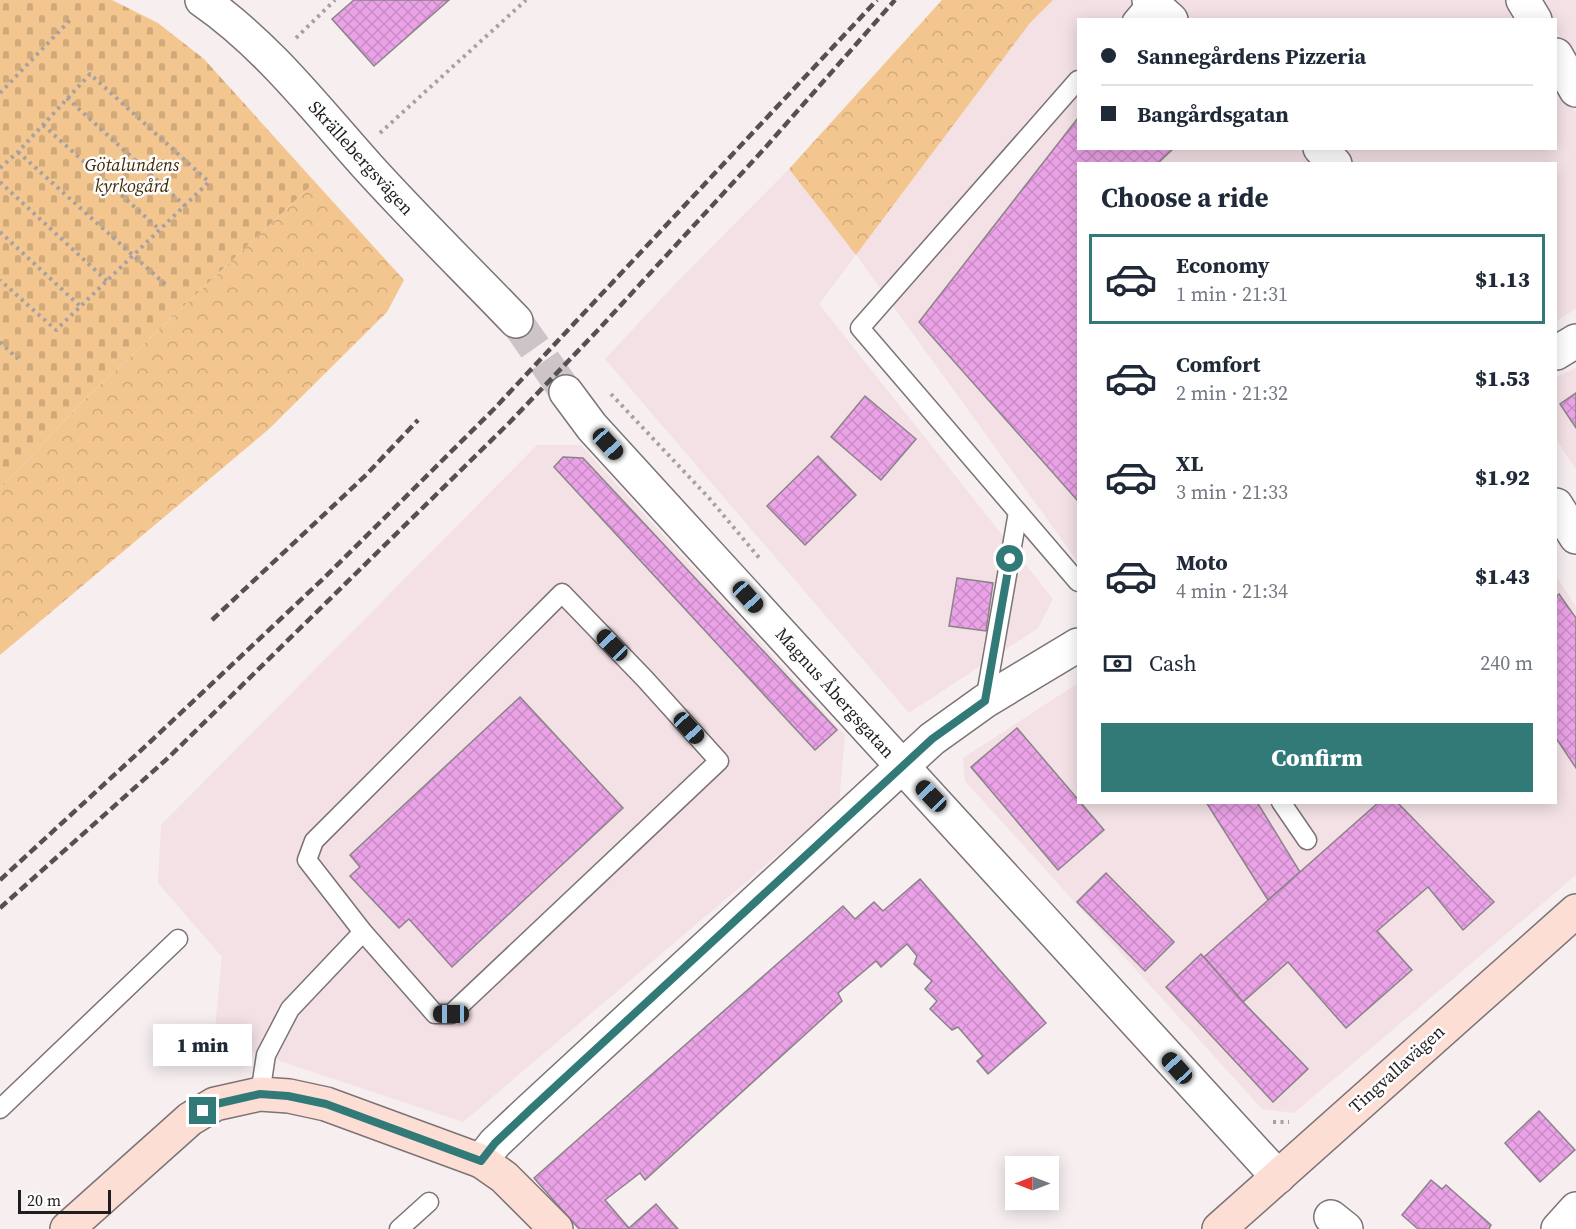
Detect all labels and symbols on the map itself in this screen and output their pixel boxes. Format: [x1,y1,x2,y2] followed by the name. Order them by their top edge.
[303,95,420,220] street label: Skrällebergsvägen
[85,152,180,198] park label: Götalundens kyrkogård
[589,425,627,463] car
[996,545,1023,572] route start
[729,578,767,616] car
[770,622,901,763] street label: Magnus Åbergsgatan
[593,626,631,664] car
[670,709,708,747] car
[912,777,950,815] car
[433,1005,469,1023] car
[1343,1019,1450,1118] street label: Tingvallavägen
[154,1024,252,1066] callout: 1 min
[1158,1049,1196,1087] car
[189,1097,216,1124] route end
[1005,1156,1059,1210] north arrow
[18,1187,111,1214] scale bar

